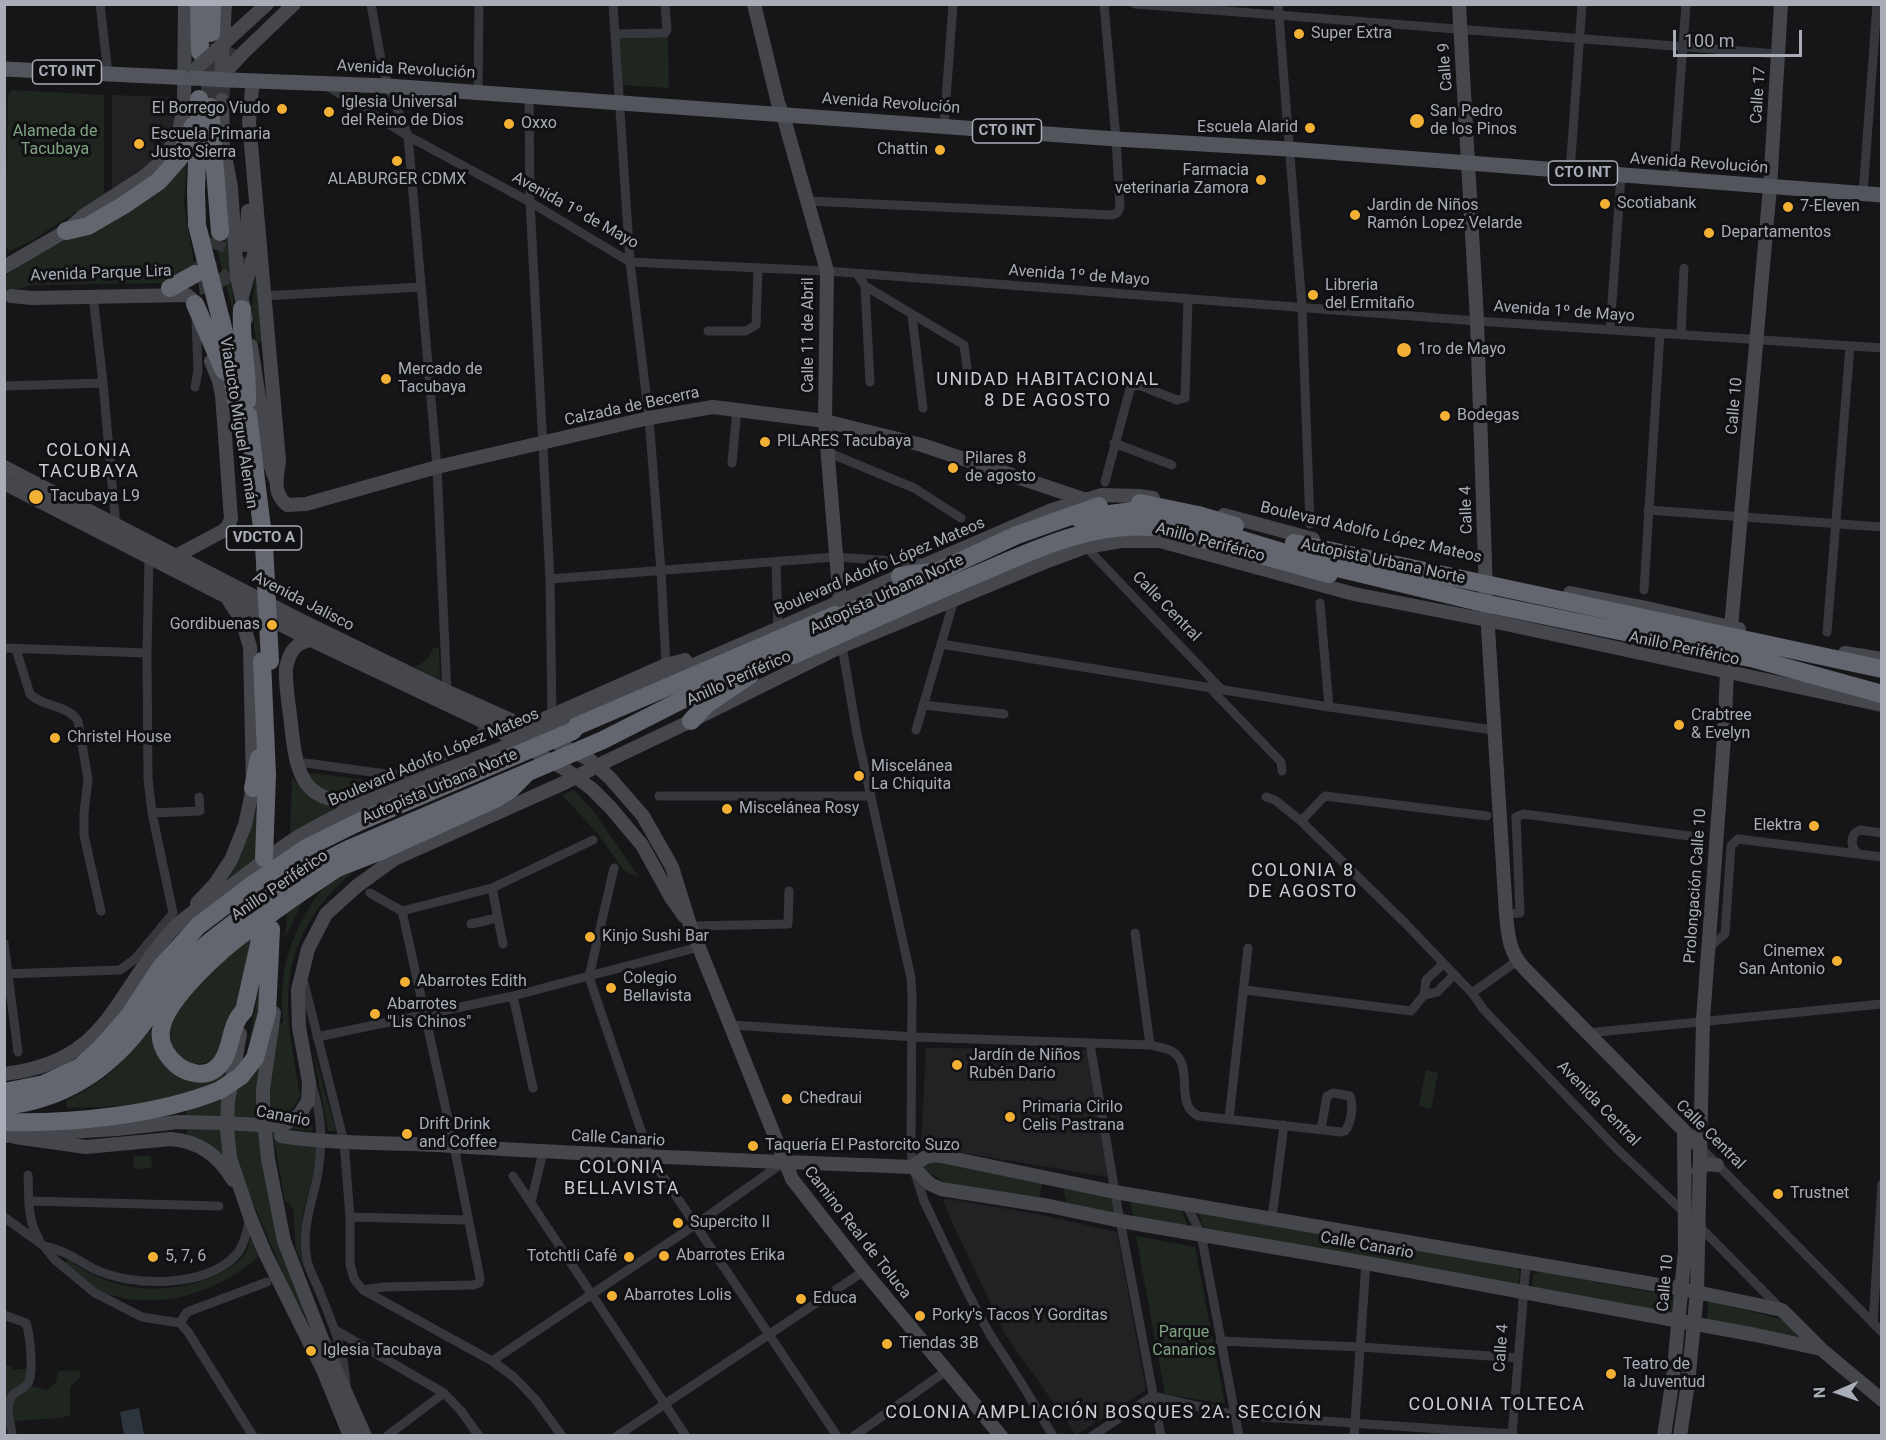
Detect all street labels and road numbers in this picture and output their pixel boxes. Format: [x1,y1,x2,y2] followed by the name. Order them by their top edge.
[1435,42,1457,92] street label: Calle 9
[336,57,476,83] street label: Avenida Revolución
[32,60,101,84] road number: CTO INT
[1747,66,1771,124] street label: Calle 17
[821,90,961,118] street label: Avenida Revolución
[972,119,1042,143] road number: CTO INT
[1629,150,1769,178] street label: Avenida Revolución
[1548,161,1618,185] road number: CTO INT
[508,168,642,254] street label: Avenida 1º de Mayo
[1008,261,1150,291] street label: Avenida 1º de Mayo
[30,262,172,286] street label: Avenida Parque Lira
[799,277,819,393] street label: Calle 11 de Abril
[1493,297,1635,327] street label: Avenida 1º de Mayo
[215,336,261,510] street label: Viaducto Miguel Alemán
[1723,377,1747,435] street label: Calle 10
[563,383,701,431] street label: Calzada de Becerra
[1457,486,1477,534] street label: Calle 4
[1258,498,1484,568] street label: Boulevard Adolfo López Mateos
[772,514,988,620] street label: Boulevard Adolfo López Mateos
[1153,519,1267,567] street label: Anillo Periférico
[226,526,302,550] road number: VDCTO A
[1299,535,1467,589] street label: Autopista Urbana Norte
[807,551,967,639] street label: Autopista Urbana Norte
[249,568,357,636] street label: Avenida Jalisco
[1128,568,1204,646] street label: Calle Central
[1627,628,1741,670] street label: Anillo Periférico
[684,647,794,711] street label: Anillo Periférico
[326,705,542,811] street label: Boulevard Adolfo López Mateos
[359,745,521,829] street label: Autopista Urbana Norte
[1681,808,1711,964] street label: Prolongación Calle 10
[228,847,332,925] street label: Anillo Periférico
[1552,1057,1644,1151] street label: Avenida Central
[1671,1096,1749,1174] street label: Calle Central
[254,1102,312,1132] street label: Canario
[570,1127,666,1151] street label: Calle Canario
[799,1163,915,1303] street label: Camino Real de Toluca
[1319,1228,1415,1264] street label: Calle Canario
[1654,1254,1678,1312] street label: Calle 10
[1491,1323,1513,1373] street label: Calle 4

